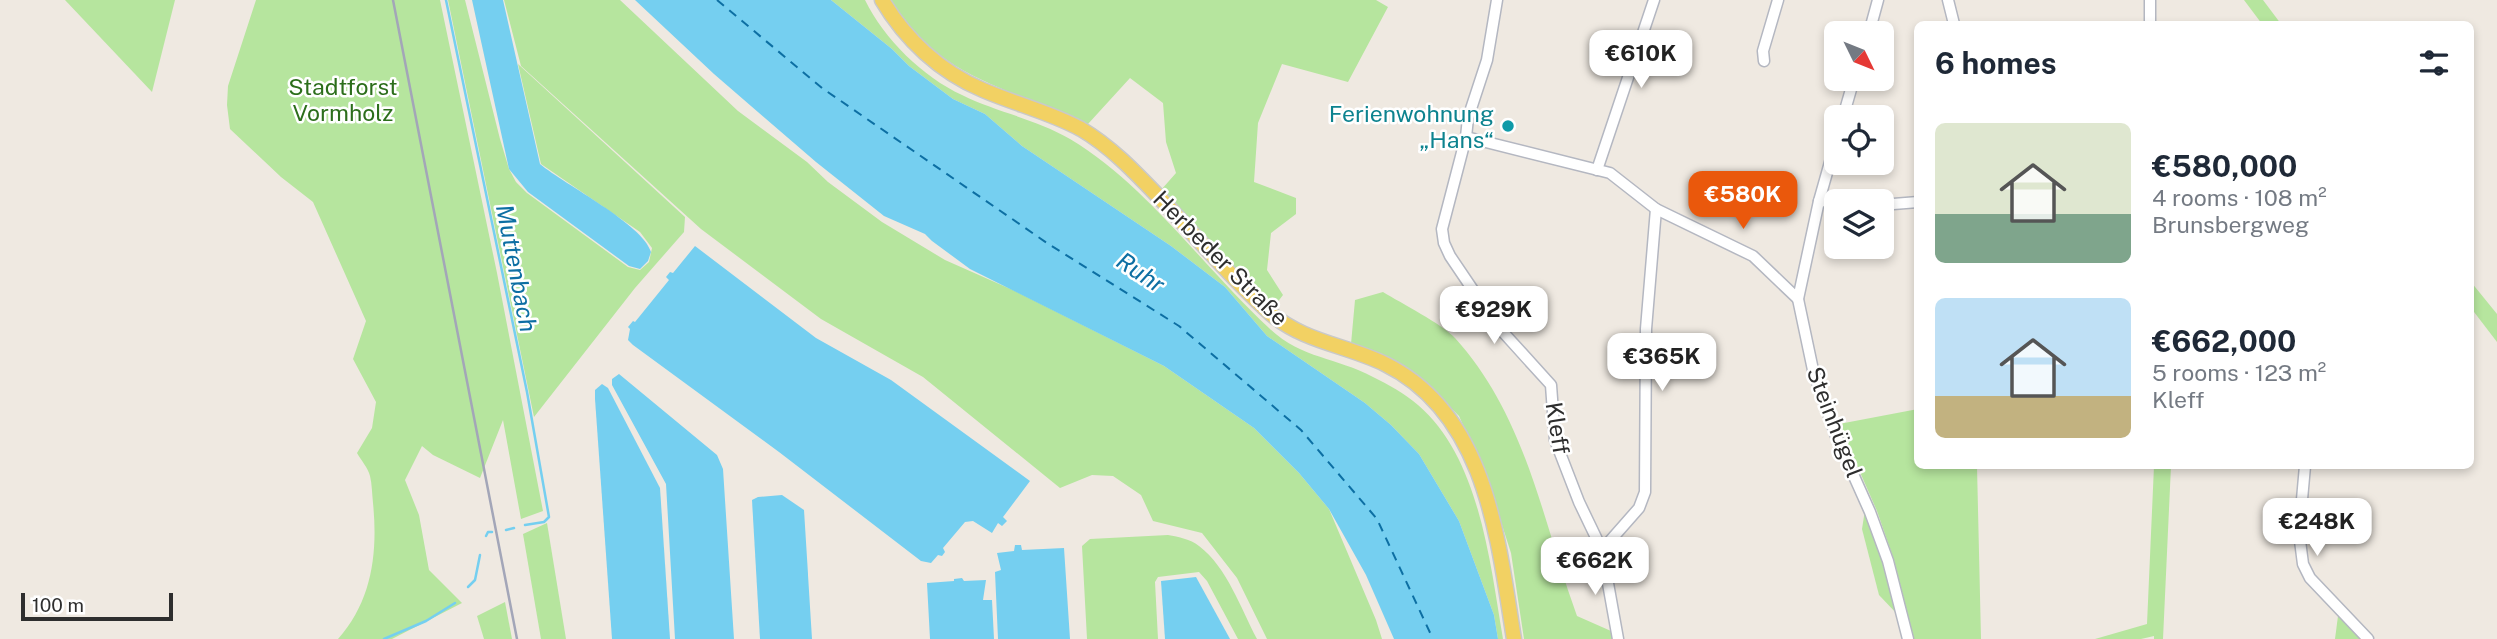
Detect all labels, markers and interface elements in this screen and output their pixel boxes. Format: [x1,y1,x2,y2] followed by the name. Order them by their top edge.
[1824,21,1894,91] north arrow
[1824,21,1894,259] map controls
[1592,31,1690,90] pin: €610K
[1605,39,1677,66] text: €610K
[2415,44,2453,82] icon: filters
[1935,45,2057,81] text: 6 homes
[288,73,398,126] park label: Stadtforst Vormholz
[1329,100,1494,153] place label: Ferienwohnung „Hans“
[1824,105,1894,175] button: locate
[1500,118,1516,134] marker: Ferienwohnung „Hans“
[2152,148,2297,184] text: €580,000
[1991,151,2075,235] icon: home
[1694,172,1792,231] pin: €580K
[1704,180,1782,207] text: €580K
[2152,184,2327,211] text: 4 rooms · 108 m²
[1148,185,1294,331] street label: Herbeder Straße
[1824,189,1894,259] button: layers
[491,202,543,334] water label: Muttenbach
[2152,211,2309,238] text: Brunsbergweg
[1112,246,1171,299] water label: Ruhr
[1445,286,1543,346] pin: €929K
[1456,295,1532,322] text: €929K
[2152,323,2296,359] text: €662,000
[1991,326,2075,410] icon: home
[1613,334,1711,393] pin: €365K
[1623,342,1701,369] text: €365K
[2152,359,2326,386] text: 5 rooms · 123 m²
[1802,363,1868,481] street label: Steinhügel
[2152,386,2204,413] text: Kleff
[1541,400,1575,456] street label: Kleff
[2268,498,2366,558] pin: €248K
[2279,507,2355,534] text: €248K
[1546,538,1644,597] pin: €662K
[1557,546,1633,573] text: €662K
[21,590,173,622] scale bar
[32,594,84,616] text: 100 m

